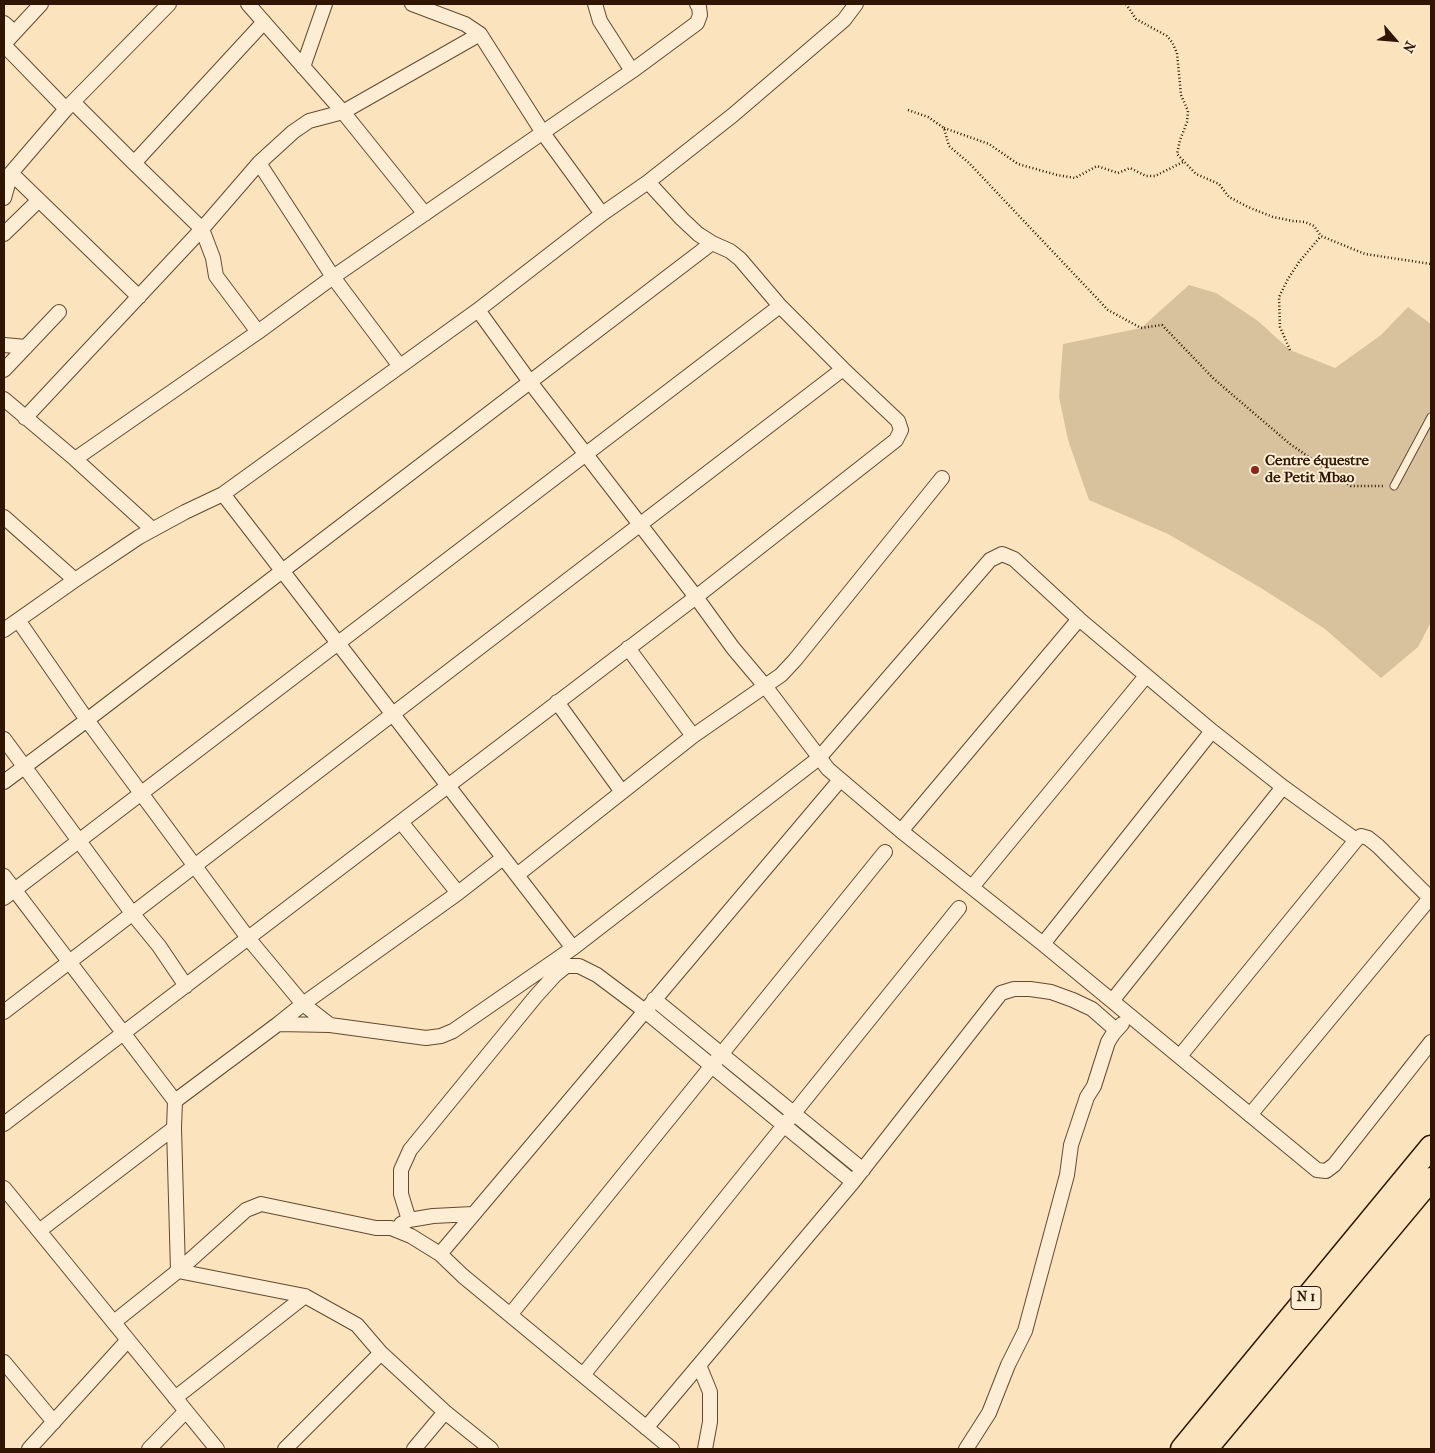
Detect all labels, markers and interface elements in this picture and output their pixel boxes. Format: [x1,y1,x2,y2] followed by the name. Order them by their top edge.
[1370,15,1420,65] north arrow
[1399,38,1419,56] text: N
[1265,452,1369,487] place label: Centre équestre de Petit Mbao
[1249,464,1261,476] marker: Centre équestre de Petit Mbao
[1291,1286,1321,1310] road number: N 1

